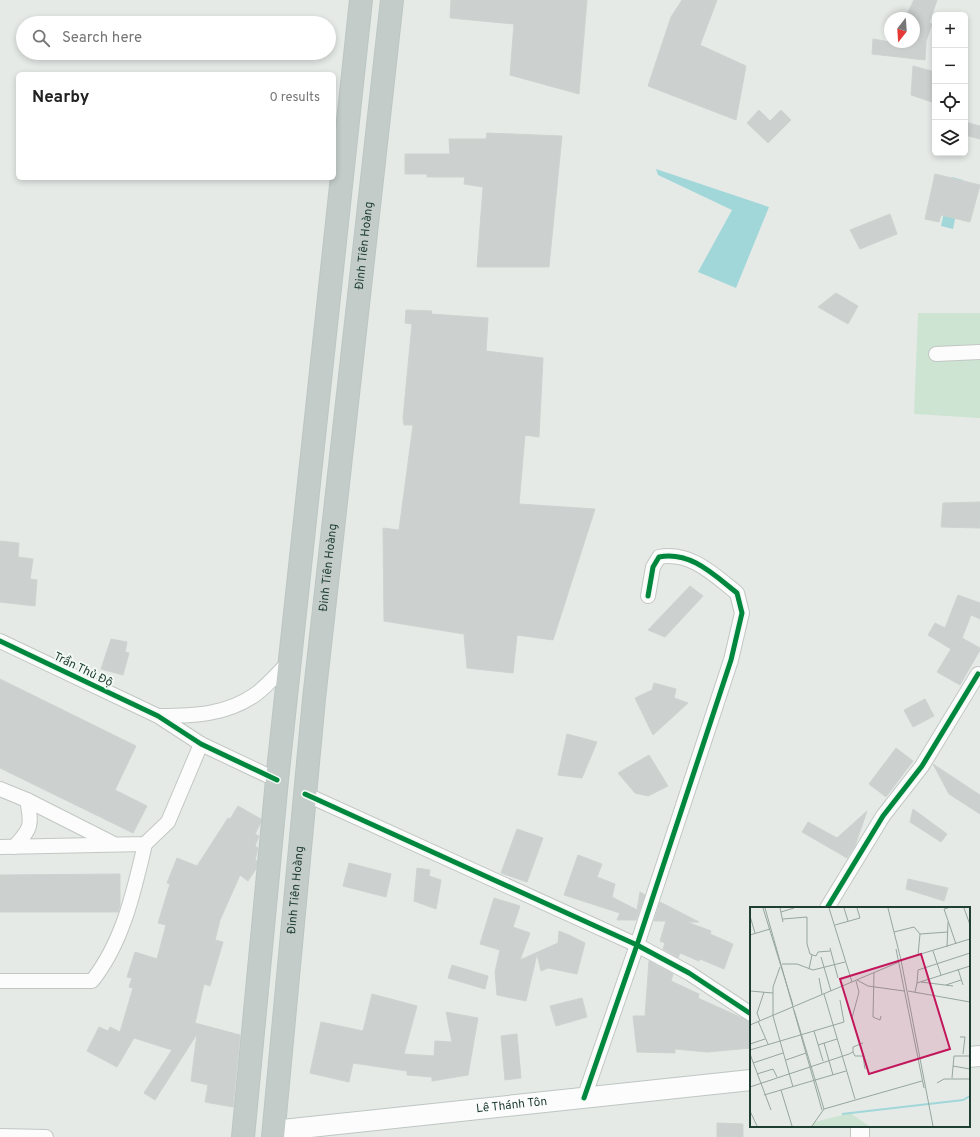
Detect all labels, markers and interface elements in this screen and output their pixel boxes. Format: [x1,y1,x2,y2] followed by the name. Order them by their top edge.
[884,12,920,48] north arrow
[932,12,968,156] map controls
[932,12,968,48] button: +
[16,16,336,60] search box
[30,27,52,49] icon: search
[62,29,142,48] text: Search here
[932,48,968,84] button: −
[932,84,968,120] button: locate
[32,87,89,109] text: Nearby
[269,90,320,106] text: 0 results
[932,120,968,156] button: layers
[352,201,377,291] street label: Đinh Tiên Hoàng
[316,523,342,613] street label: Đinh Tiên Hoàng
[51,649,116,691] street label: Trần Thủ Độ
[284,845,308,935] street label: Đinh Tiên Hoàng
[750,907,970,1127] inset map
[475,1094,548,1117] street label: Lê Thánh Tôn

